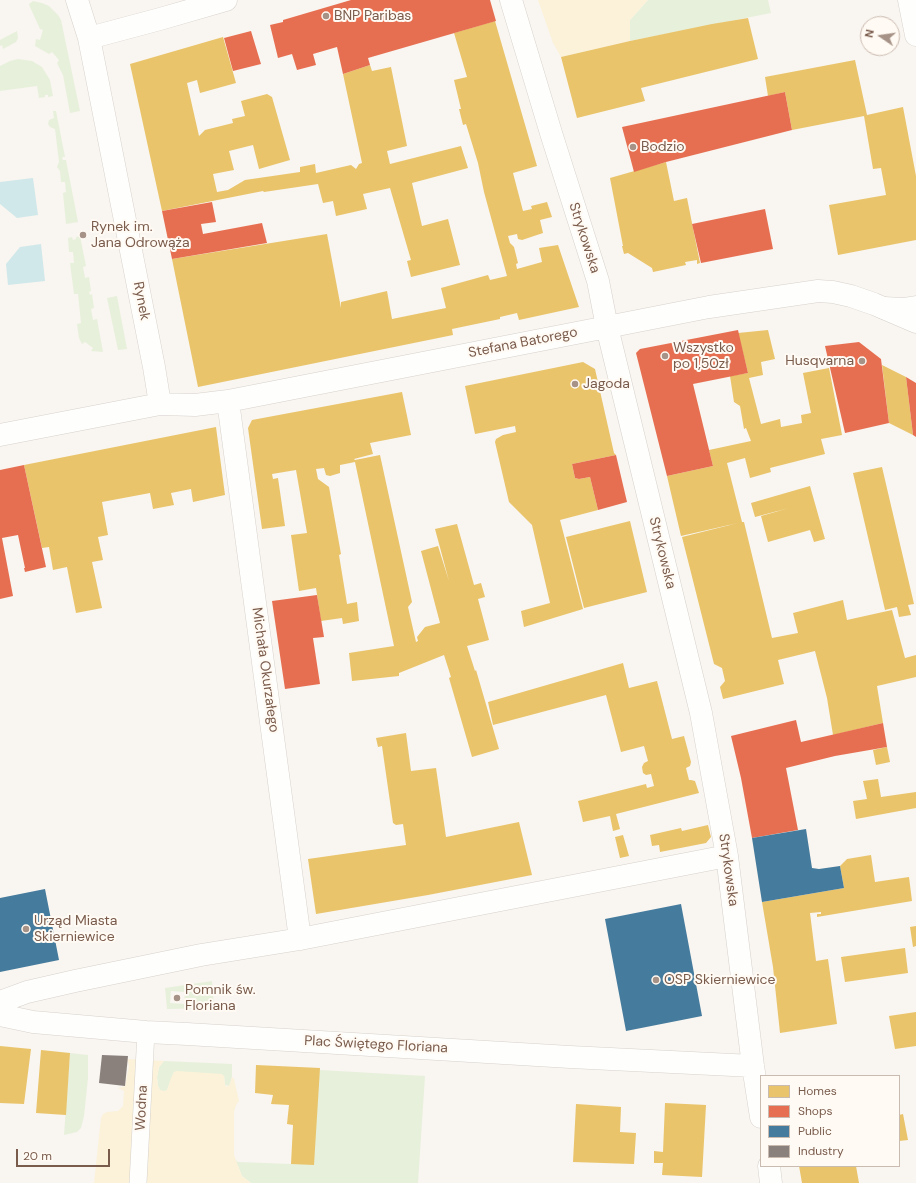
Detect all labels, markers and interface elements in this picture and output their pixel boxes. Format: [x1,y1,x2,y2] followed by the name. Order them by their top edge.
[334,8,411,24] place label: BNP Paribas
[321,11,331,21] marker: BNP Paribas
[860,16,900,56] north arrow
[862,28,877,39] text: N
[641,139,685,155] place label: Bodzio
[628,142,638,152] marker: Bodzio
[565,200,603,276] street label: Strykowska
[91,219,190,252] place label: Rynek im. Jana Odrowąża
[78,230,88,240] marker: Rynek im. Jana Odrowąża
[129,280,153,322] street label: Rynek
[467,324,579,362] street label: Stefana Batorego
[673,340,734,372] place label: Wszystko po 1,50zł
[660,351,670,361] marker: Wszystko po 1,50zł
[785,353,854,369] place label: Husqvarna
[857,356,867,366] marker: Husqvarna
[583,376,630,392] place label: Jagoda
[570,379,580,389] marker: Jagoda
[645,515,679,591] street label: Strykowska
[248,606,282,734] street label: Michała Okurzałego
[715,832,741,908] street label: Strykowska
[34,913,117,946] place label: Urząd Miasta Skierniewice
[21,924,31,934] marker: Urząd Miasta Skierniewice
[664,972,776,988] place label: OSP Skierniewice
[651,975,661,985] marker: OSP Skierniewice
[185,982,255,1014] place label: Pomnik św. Floriana
[172,993,182,1003] marker: Pomnik św. Floriana
[304,1033,448,1057] street label: Plac Świętego Floriana
[760,1075,900,1167] legend
[798,1083,837,1099] text: Homes
[132,1085,152,1131] street label: Wodna
[798,1103,833,1119] text: Shops
[798,1123,832,1139] text: Public
[18,1141,112,1167] scale bar
[798,1143,844,1159] text: Industry
[23,1148,52,1164] text: 20 m

